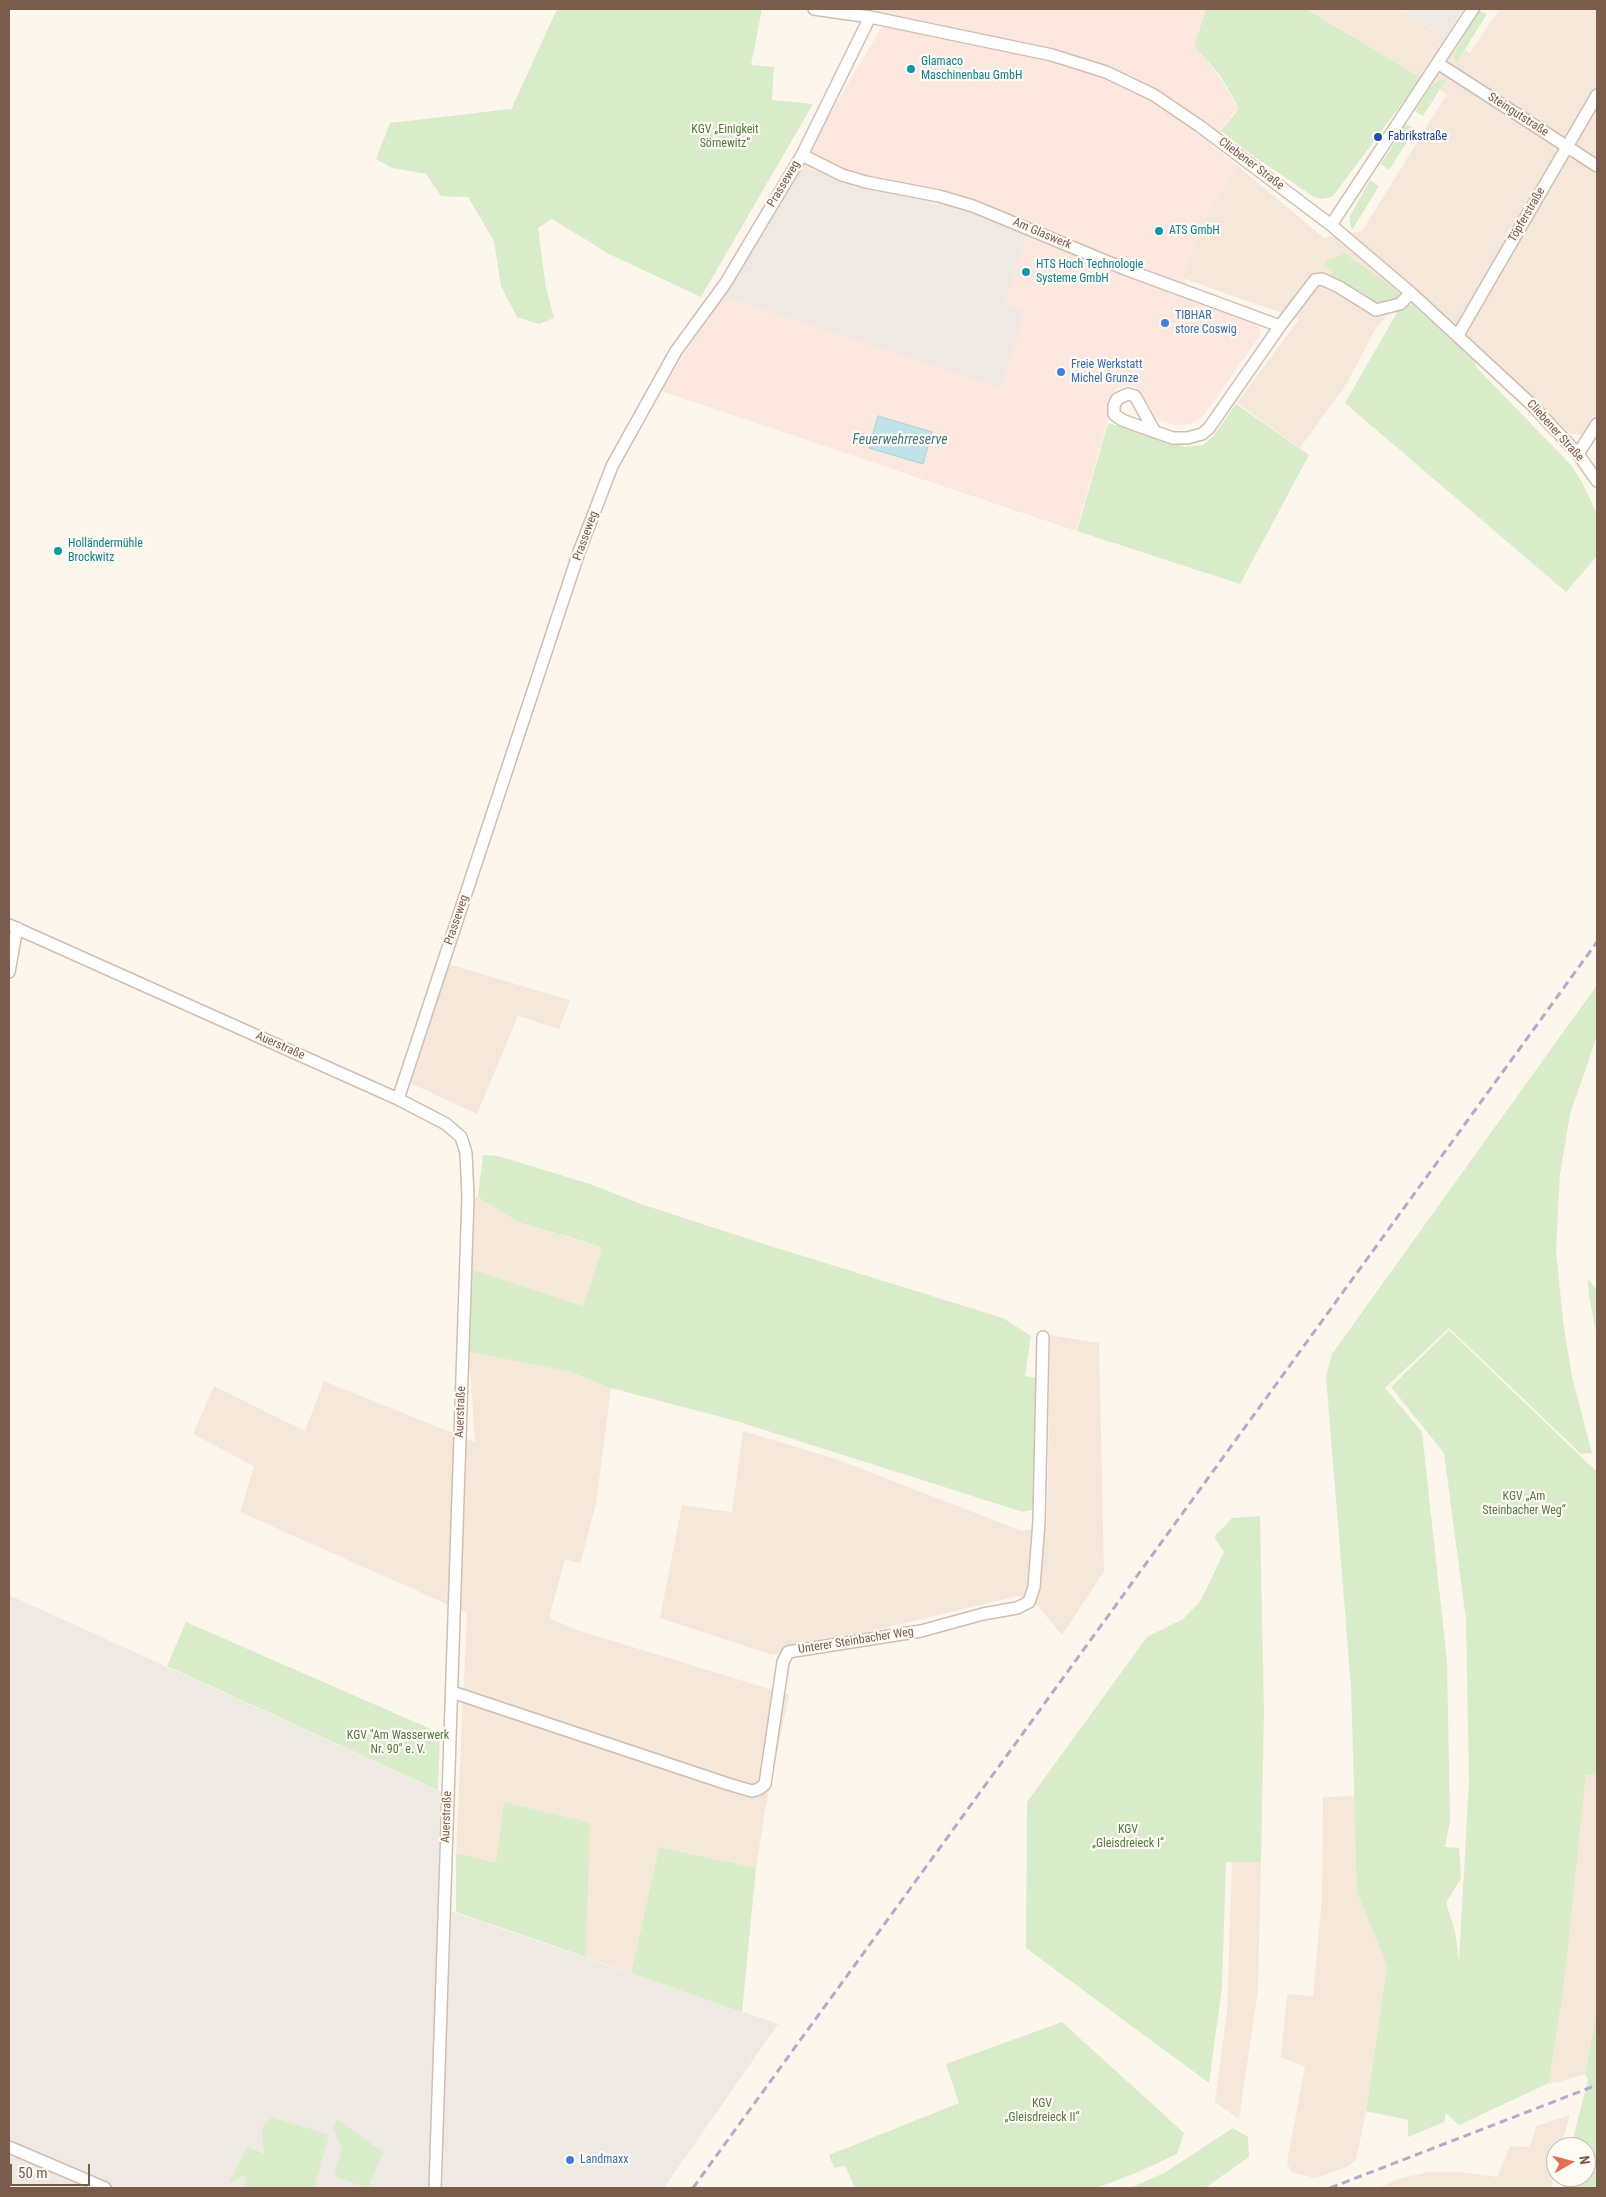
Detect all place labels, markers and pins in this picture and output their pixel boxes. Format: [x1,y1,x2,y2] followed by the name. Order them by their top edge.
[921,55,1022,83] place label: Glamaco Maschinenbau GmbH
[905,63,917,75] marker: Glamaco Maschinenbau GmbH
[1388,130,1447,144] place label: Fabrikstraße
[1372,131,1384,143] marker: Fabrikstraße
[1169,224,1220,238] place label: ATS GmbH
[1153,225,1165,237] marker: ATS GmbH
[1036,258,1143,286] place label: HTS Hoch Technologie Systeme GmbH
[1020,266,1032,278] marker: HTS Hoch Technologie Systeme GmbH
[1175,309,1237,337] place label: TIBHAR store Coswig
[1159,317,1171,329] marker: TIBHAR store Coswig
[1071,358,1142,386] place label: Freie Werkstatt Michel Grunze
[1055,366,1067,378] marker: Freie Werkstatt Michel Grunze
[68,537,143,565] place label: Holländermühle Brockwitz
[52,545,64,557] marker: Holländermühle Brockwitz
[580,2153,629,2167] place label: Landmaxx
[564,2154,576,2166] marker: Landmaxx

